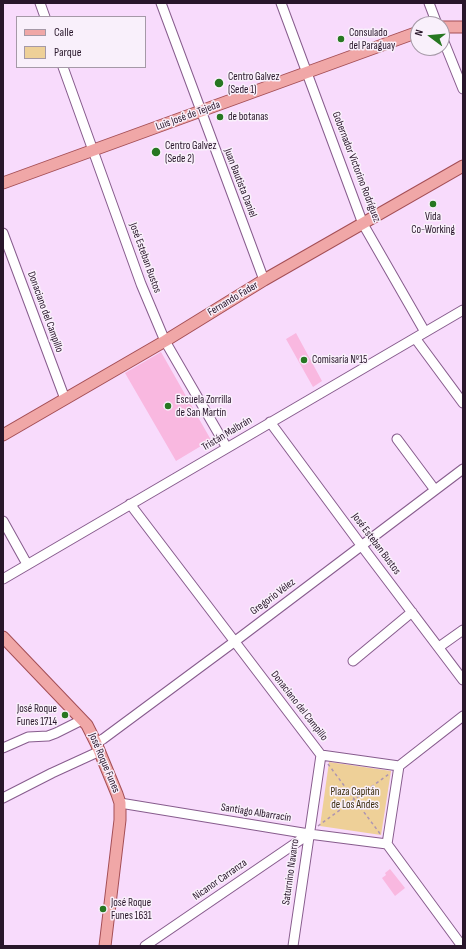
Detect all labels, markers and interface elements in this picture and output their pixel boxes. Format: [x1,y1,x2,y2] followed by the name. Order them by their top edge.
[16,16,146,68] legend
[410,16,450,56] north arrow
[54,25,74,40] text: Calle
[349,26,395,52] place label: Consulado del Paraguay
[412,28,426,37] text: N
[336,34,346,44] marker: Consulado del Paraguay
[54,45,82,60] text: Parque
[228,70,279,96] place label: Centro Galvez (Sede 1)
[213,77,225,89] marker: Centro Galvez (Sede 1)
[154,98,222,134] street label: Luis José de Tejeda
[228,110,268,124] place label: de botanas
[329,110,383,224] street label: Gobernador Victorino Rodríguez
[215,112,225,122] marker: de botanas
[165,139,216,165] place label: Centro Galvez (Sede 2)
[150,146,162,158] marker: Centro Galvez (Sede 2)
[221,147,259,219] street label: Juan Bautista Daniel
[428,199,438,209] marker: Vida Co-Working
[411,210,455,236] place label: Vida Co-Working
[126,221,164,295] street label: José Esteban Bustos
[24,270,66,354] street label: Donaciano del Campillo
[205,279,261,319] street label: Fernando Fader
[312,353,367,367] place label: Comisaría Nº15
[299,355,309,365] marker: Comisaría Nº15
[176,393,232,419] place label: Escuela Zorrilla de San Martín
[163,401,173,411] marker: Escuela Zorrilla de San Martín
[200,414,254,454] street label: Tristán Malbrán
[349,511,403,577] street label: José Esteban Bustos
[248,576,298,618] street label: Gregorio Vélez
[268,668,330,744] street label: Donaciano del Campillo
[17,702,57,728] place label: José Roque Funes 1714
[60,710,70,720] marker: José Roque Funes 1714
[85,731,123,795] street label: José Roque Funes
[330,785,380,811] park label: Plaza Capitán de Los Andes
[220,801,292,825] street label: Santiago Albarracín
[280,838,302,906] street label: Saturnino Navarro
[190,857,250,903] street label: Nicanor Carranza
[111,896,152,922] place label: José Roque Funes 1631
[98,904,108,914] marker: José Roque Funes 1631

